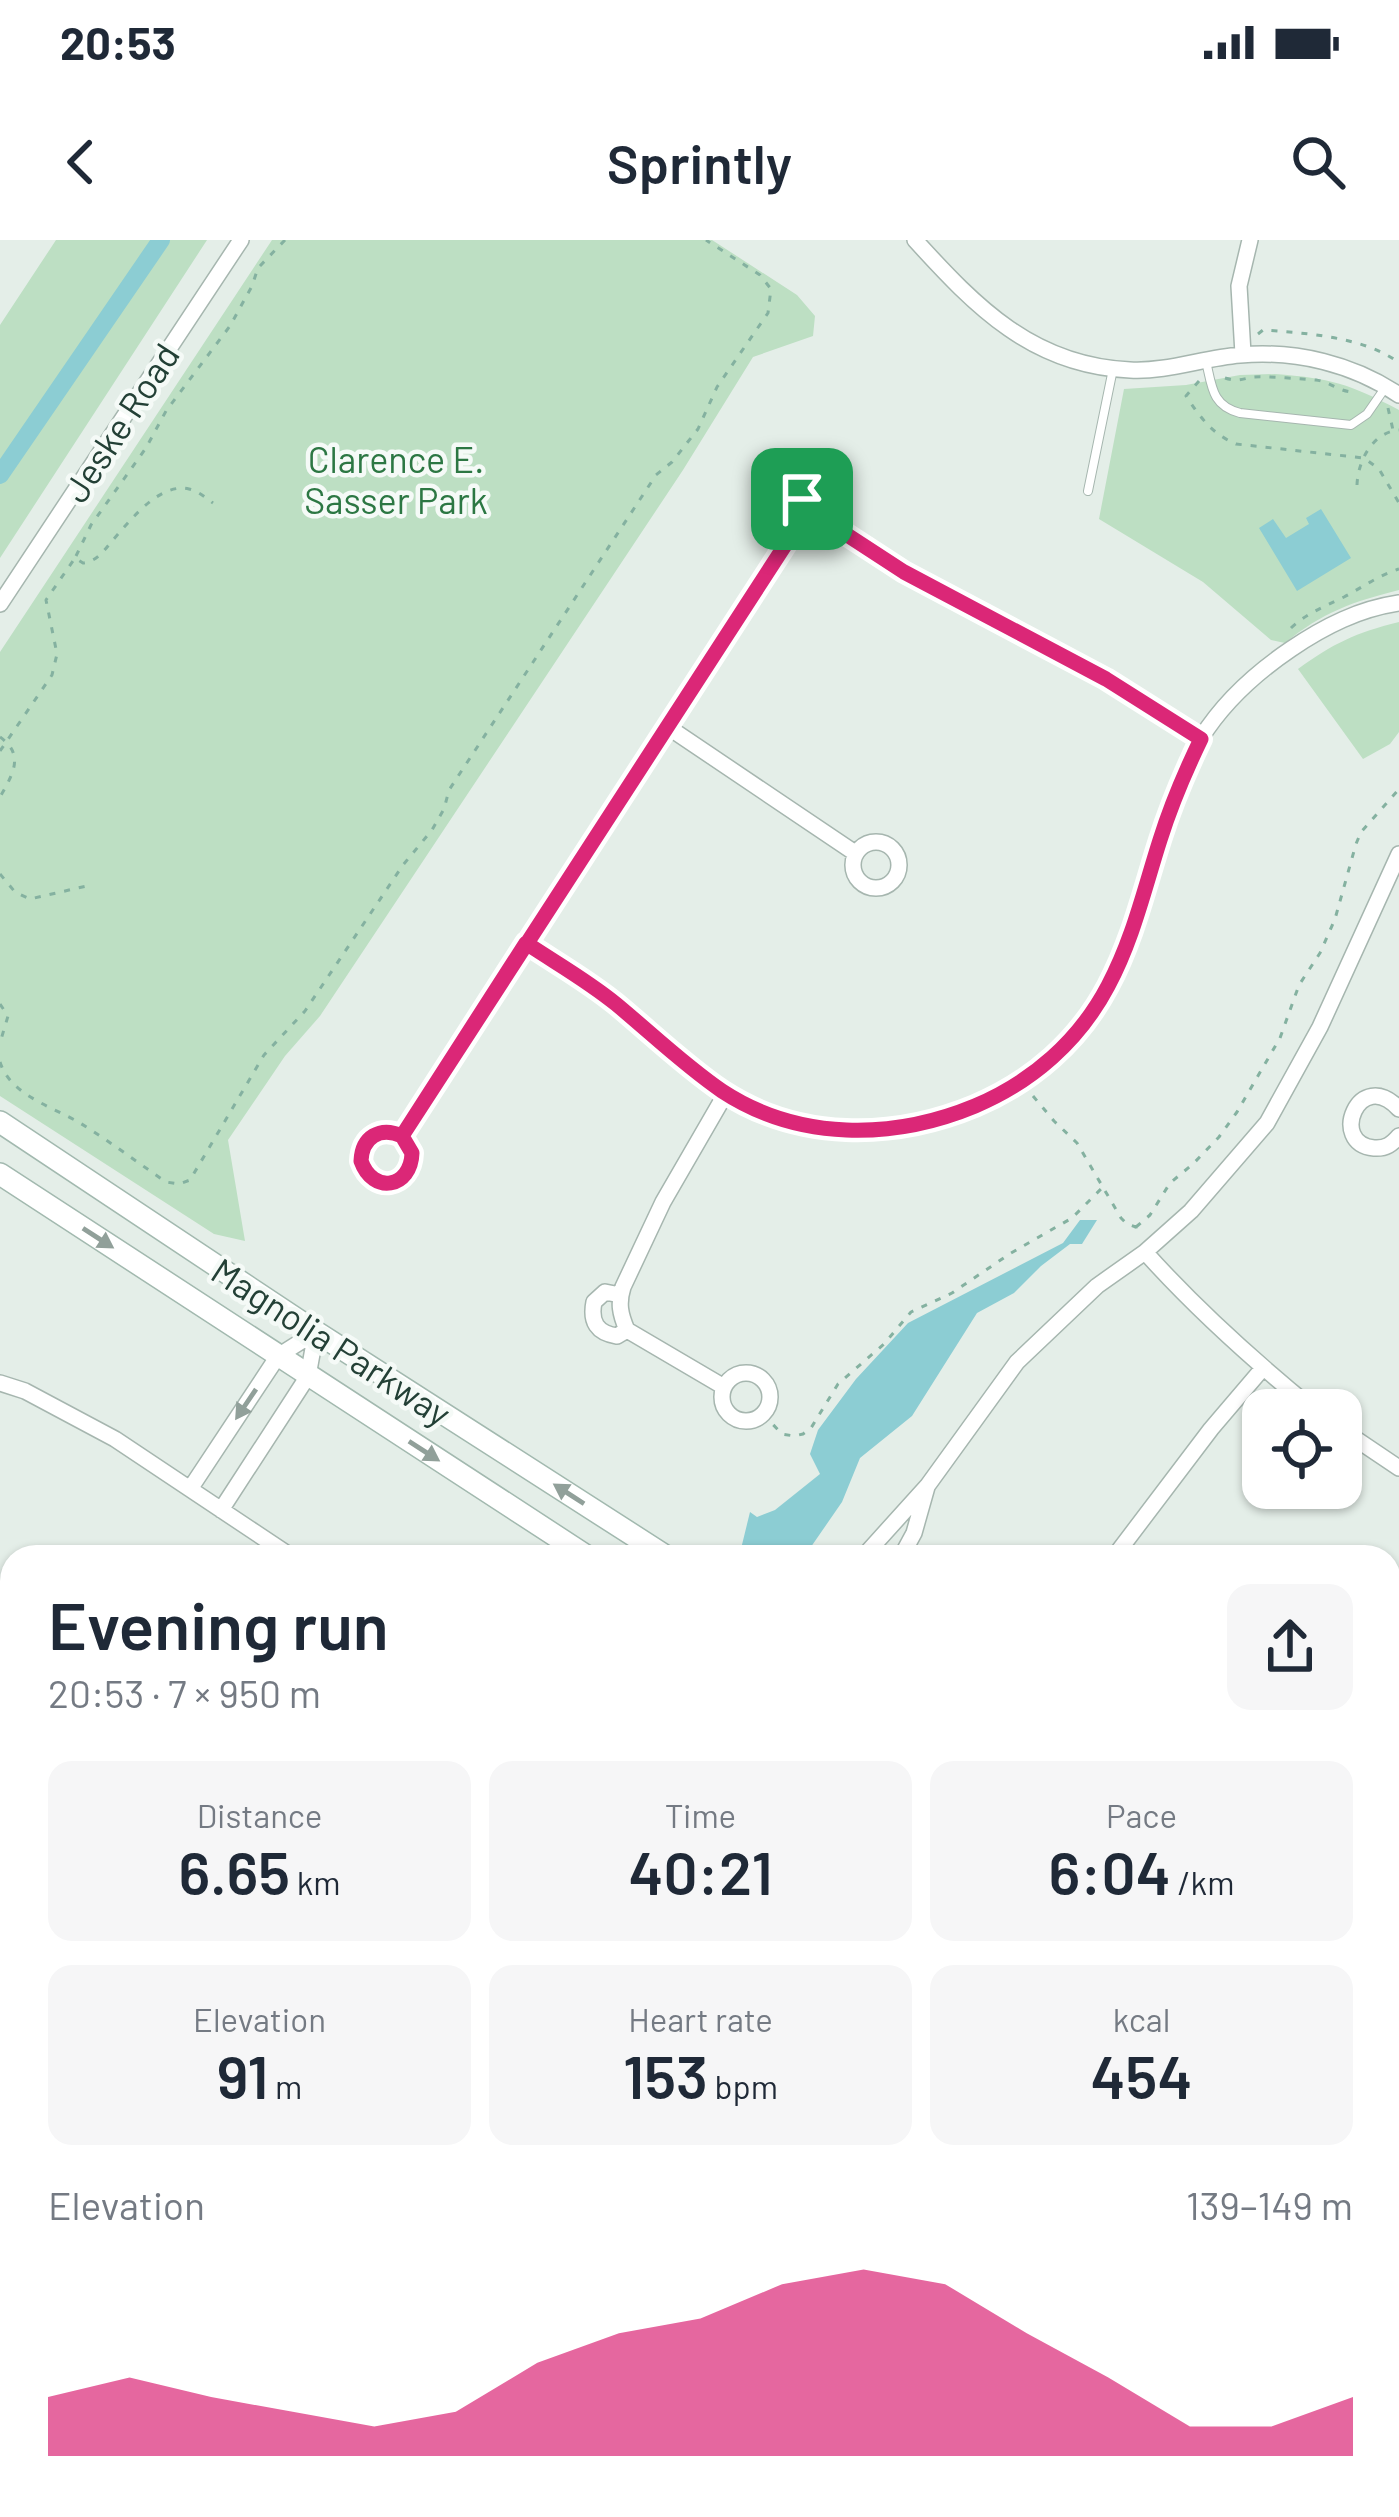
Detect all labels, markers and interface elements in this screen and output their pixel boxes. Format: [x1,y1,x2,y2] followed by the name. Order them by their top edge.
[60,15,176,69] text: 20:53
[48,129,114,195] icon: back
[1285,129,1351,195] icon: search
[607,130,792,195] text: Sprintly
[53,335,187,509] street label: Jeske Road
[304,437,488,521] park label: Clarence E. Sasser Park
[751,448,853,550] pin
[769,466,835,532] icon: arrive
[81,1226,114,1249] one-way arrow
[204,1248,460,1434] street label: Magnolia Parkway
[236,1388,258,1421] one-way arrow
[1242,1389,1362,1509] map controls
[1242,1389,1362,1509] button: locate
[408,1440,441,1462] one-way arrow
[552,1484,586,1505] one-way arrow
[48,1584,389,1663] text: Evening run
[1227,1584,1353,1710] button: share
[48,1669,321,1716] text: 20:53 · 7 × 950 m
[197,1795,322,1835] text: Distance
[665,1795,736,1835] text: Time
[1106,1795,1177,1835] text: Pace
[178,1835,290,1907] text: 6.65
[628,1835,773,1907] text: 40:21
[1049,1835,1171,1907] text: 6:04
[290,1862,341,1902] text: km
[1171,1862,1234,1902] text: /km
[193,1999,326,2039] text: Elevation
[628,1999,773,2039] text: Heart rate
[1113,1999,1170,2039] text: kcal
[217,2039,268,2111] text: 91
[623,2039,708,2111] text: 153
[1091,2039,1193,2111] text: 454
[268,2066,302,2106] text: m
[708,2066,778,2106] text: bpm
[48,2181,205,2228] text: Elevation
[1186,2181,1353,2228] text: 139–149 m

